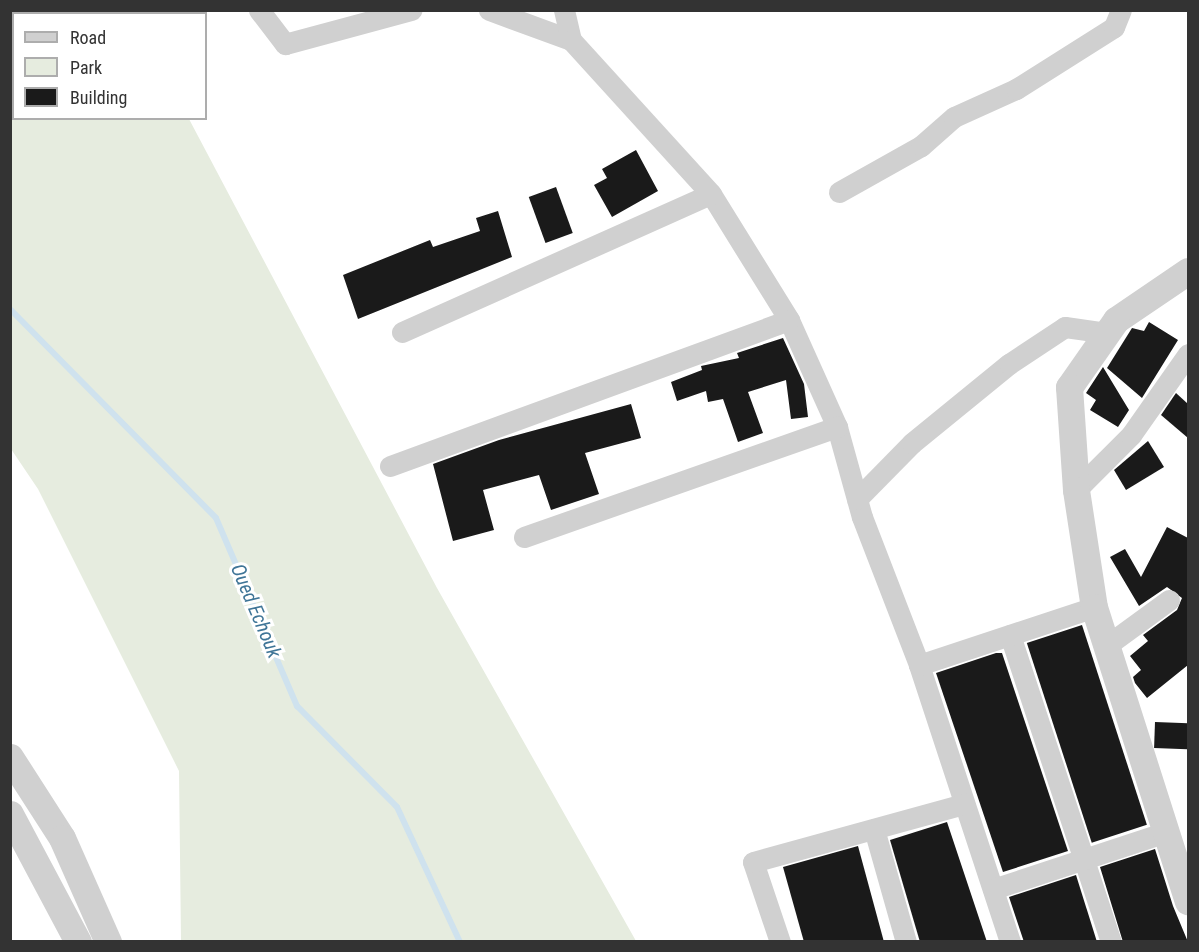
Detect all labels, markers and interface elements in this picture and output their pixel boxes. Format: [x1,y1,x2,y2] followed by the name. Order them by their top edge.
[12,12,207,120] legend
[70,27,106,48] text: Road
[70,57,102,78] text: Park
[70,87,127,108] text: Building
[225,560,287,662] water label: Oued Echouk

